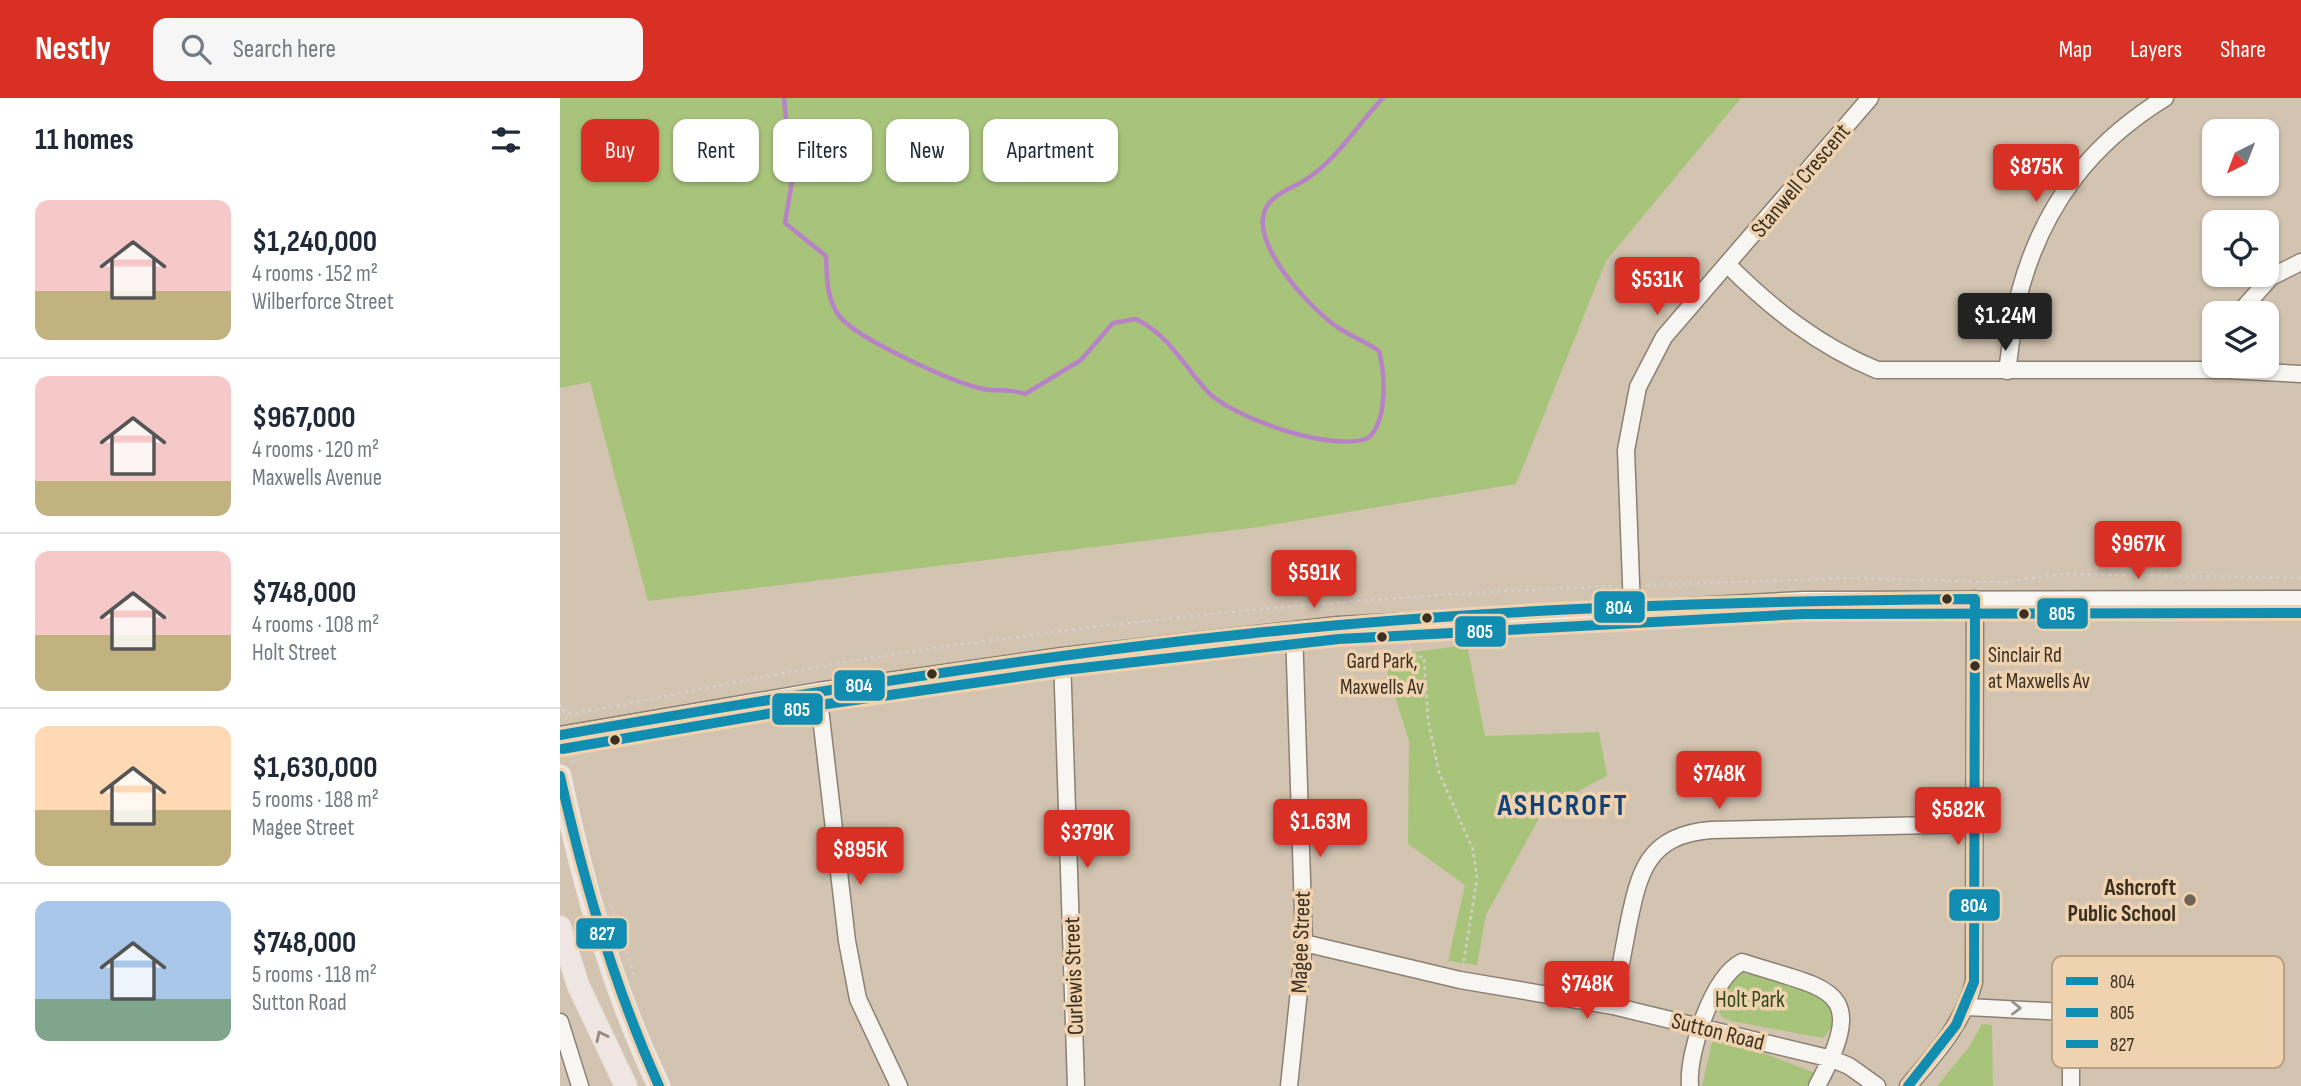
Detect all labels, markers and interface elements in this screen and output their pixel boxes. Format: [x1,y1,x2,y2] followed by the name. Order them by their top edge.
[153,18,643,81] search box
[35,29,111,69] text: Nestly
[177,30,215,68] icon: search
[233,34,336,65] text: Search here
[2059,35,2092,64] text: Map
[2130,35,2182,64] text: Layers
[2220,35,2266,64] text: Share
[1745,118,1856,243] street label: Stanwell Crescent
[581,119,659,182] chip: Buy
[673,119,759,182] chip: Rent
[773,119,872,182] chip: Filters
[886,119,969,182] chip: New
[983,119,1118,182] chip: Apartment
[2202,119,2278,196] north arrow
[2202,119,2279,378] map controls
[487,121,525,159] icon: filters
[35,122,134,158] text: 11 homes
[1987,144,2085,204] pin: $875K
[2009,153,2063,181] text: $875K
[2202,210,2279,287] button: locate
[252,224,377,260] text: $1,240,000
[91,228,175,312] icon: home
[1608,258,1706,317] pin: $531K
[252,260,378,288] text: 4 rooms · 152 m²
[1631,266,1683,294] text: $531K
[252,288,394,316] text: Wilberforce Street
[1948,294,2062,353] pin: $1.24M
[2202,301,2279,378] button: layers
[1974,302,2036,330] text: $1.24M
[252,400,355,436] text: $967,000
[91,404,175,488] icon: home
[252,436,379,464] text: 4 rooms · 120 m²
[252,464,382,492] text: Maxwells Avenue
[2089,522,2187,581] pin: $967K
[2110,530,2166,558] text: $967K
[1265,550,1363,610] pin: $591K
[1287,559,1341,587] text: $591K
[252,575,356,611] text: $748,000
[91,579,175,663] icon: home
[1593,590,1646,624] line badge: 804
[1940,592,1954,606] unlabelled marker
[1606,597,1633,620] text: 804
[2036,597,2089,630] line badge: 805
[2049,603,2075,626] text: 805
[2017,607,2031,621] unlabelled marker
[252,611,379,639] text: 4 rooms · 108 m²
[1420,611,1434,625] unlabelled marker
[1454,615,1507,648] line badge: 805
[1467,621,1493,644] text: 805
[1375,630,1389,644] marker: Gard Park, Maxwells Av
[252,639,337,667] text: Holt Street
[1988,643,2090,694] place label: Sinclair Rd at Maxwells Av
[1340,649,1424,700] place label: Gard Park, Maxwells Av
[1968,659,1982,673] marker: Sinclair Rd at Maxwells Av
[925,667,939,681] unlabelled marker
[833,669,886,702] line badge: 804
[846,675,873,698] text: 804
[771,692,824,726] line badge: 805
[784,699,810,722] text: 805
[608,733,622,747] unlabelled marker
[252,750,377,786] text: $1,630,000
[1670,752,1768,811] pin: $748K
[91,754,175,838] icon: home
[1692,760,1746,788] text: $748K
[252,786,379,814] text: 5 rooms · 188 m²
[1497,788,1628,824] district label: ASHCROFT
[1909,788,2007,847] pin: $582K
[1931,796,1985,824] text: $582K
[1263,800,1377,859] pin: $1.63M
[1289,808,1351,836] text: $1.63M
[1038,810,1136,870] pin: $379K
[252,814,354,842] text: Magee Street
[1060,819,1114,847] text: $379K
[811,828,909,887] pin: $895K
[833,836,887,864] text: $895K
[2068,874,2176,928] place label: Ashcroft Public School
[1948,888,2001,922] line badge: 804
[1285,890,1317,994] street label: Magee Street
[2182,892,2198,908] marker: Ashcroft Public School
[1961,895,1988,918] text: 804
[1058,916,1090,1036] street label: Curlewis Street
[575,917,628,950] line badge: 827
[589,923,616,946] text: 827
[252,925,356,961] text: $748,000
[91,929,175,1013] icon: home
[2052,956,2284,1068] legend
[252,961,377,989] text: 5 rooms · 118 m²
[1538,962,1636,1021] pin: $748K
[1560,970,1614,998] text: $748K
[2110,971,2135,994] text: 804
[1715,986,1785,1014] park label: Holt Park
[252,989,347,1017] text: Sutton Road
[2011,1001,2022,1016] one-way arrow
[2110,1002,2134,1025] text: 805
[1668,1007,1767,1057] street label: Sutton Road
[596,1031,610,1043] one-way arrow
[2110,1034,2134,1057] text: 827

